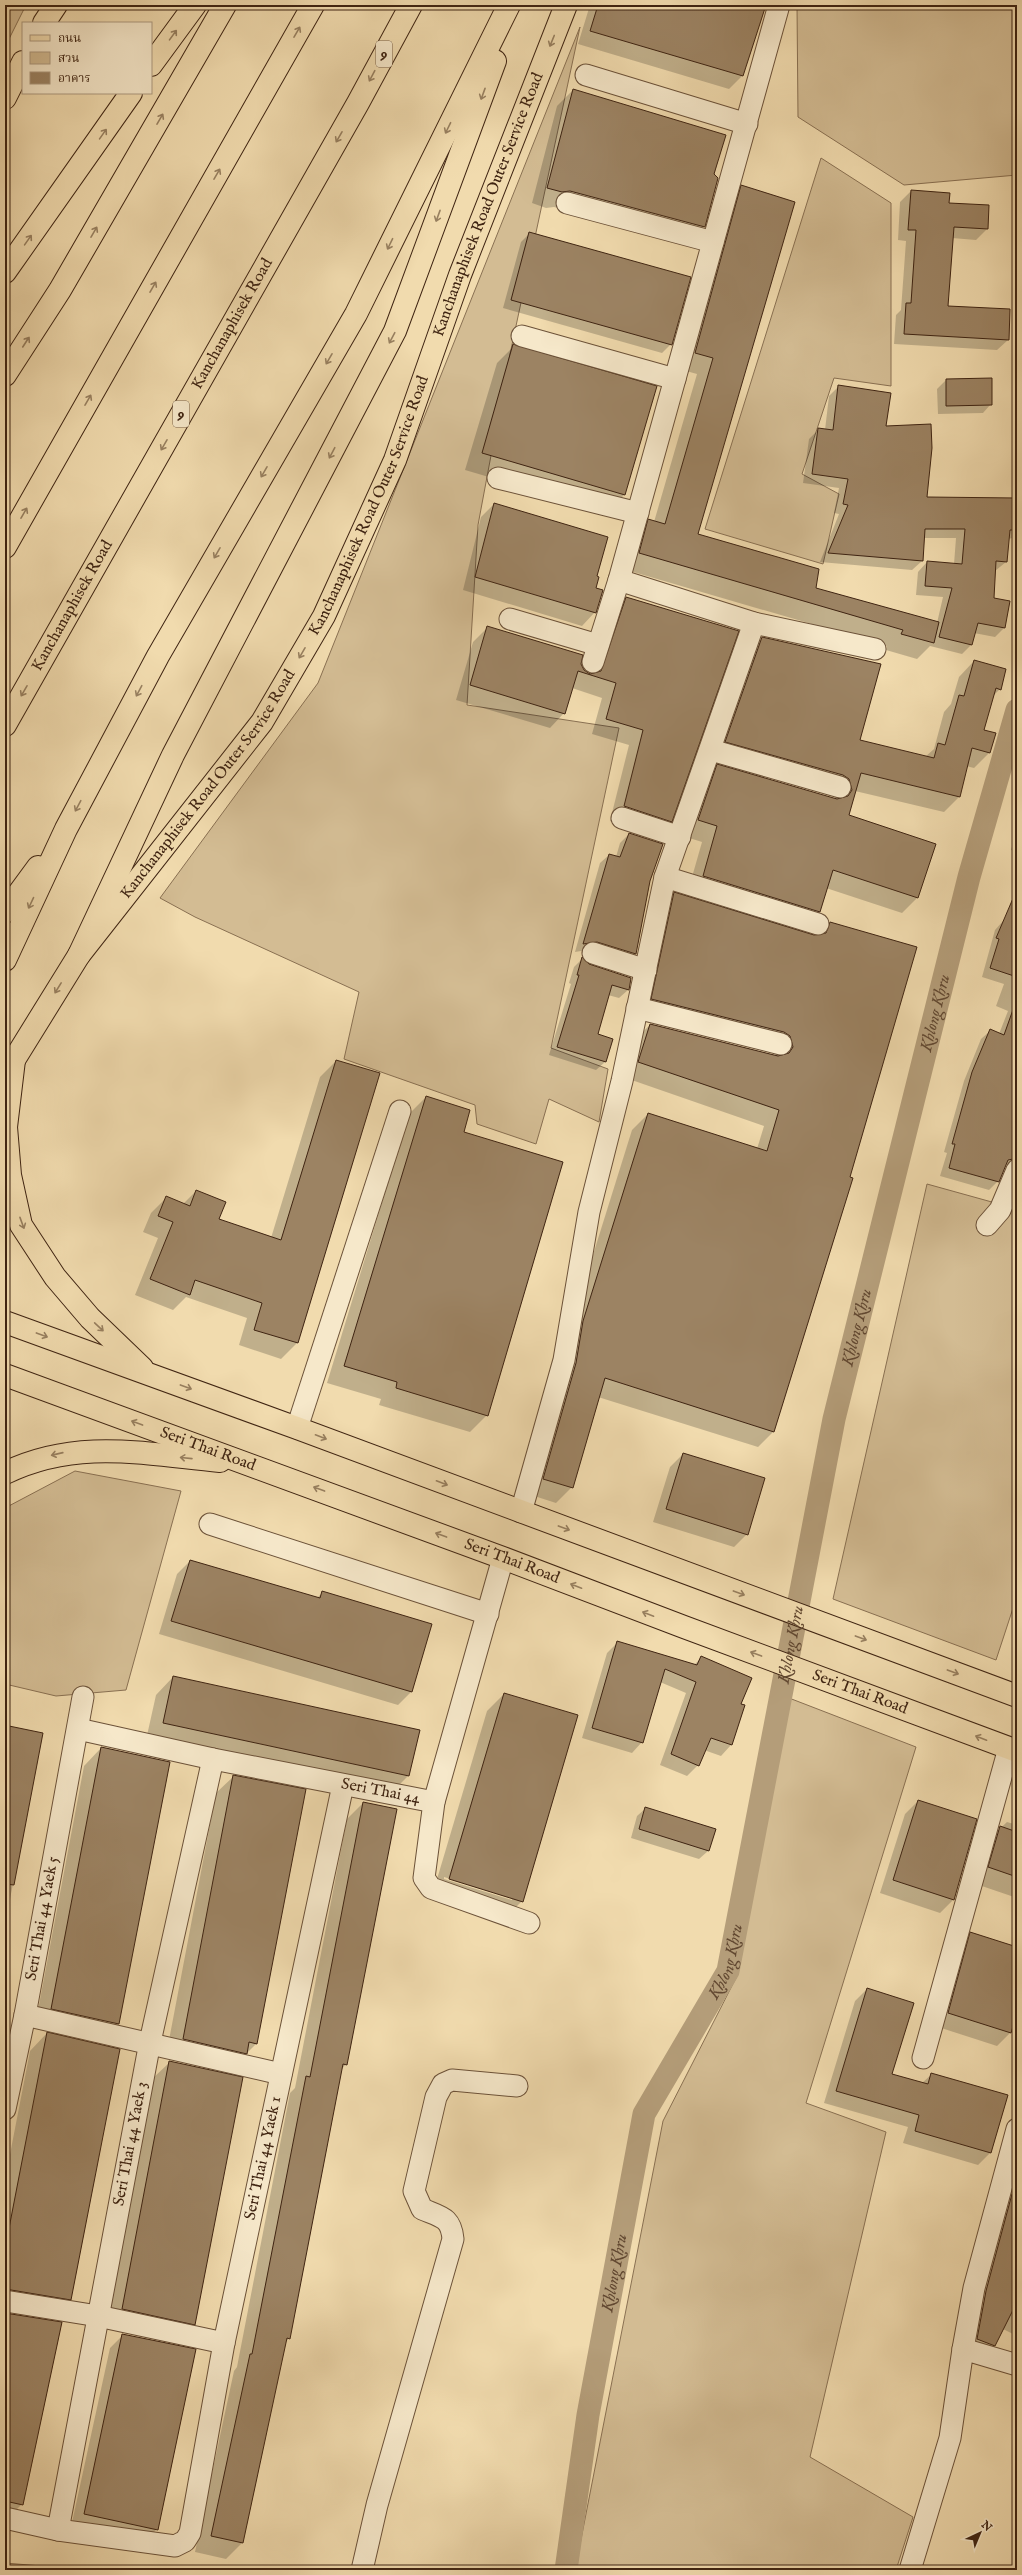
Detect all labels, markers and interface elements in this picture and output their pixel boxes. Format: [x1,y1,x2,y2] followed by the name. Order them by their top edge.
[22,22,152,94] legend
[294,26,302,38] one-way arrow
[169,30,177,41] one-way arrow
[58,31,81,46] text: ถนน
[548,35,555,47] one-way arrow
[376,41,392,67] road number: 9
[58,51,80,66] text: สวน
[429,69,549,340] street label: Kanchanaphisek Road Outer Service Road
[368,70,376,82] one-way arrow
[58,71,90,86] text: อาคาร
[478,88,486,100] one-way arrow
[156,113,164,125] one-way arrow
[444,121,451,133] one-way arrow
[98,129,107,140] one-way arrow
[334,131,342,143] one-way arrow
[213,168,221,180] one-way arrow
[433,210,441,222] one-way arrow
[91,226,99,238] one-way arrow
[23,235,32,246] one-way arrow
[386,238,393,250] one-way arrow
[187,255,278,393] street label: Kanchanaphisek Road
[149,281,157,293] one-way arrow
[388,332,395,344] one-way arrow
[23,336,31,348] one-way arrow
[325,353,333,365] one-way arrow
[305,373,434,640] street label: Kanchanaphisek Road Outer Service Road
[85,394,93,406] one-way arrow
[173,401,189,427] road number: 9
[160,438,167,450] one-way arrow
[327,447,335,459] one-way arrow
[260,465,268,477] one-way arrow
[21,507,29,519] one-way arrow
[28,536,118,675] street label: Kanchanaphisek Road
[213,547,221,559] one-way arrow
[298,647,306,659] one-way arrow
[117,666,300,903] street label: Kanchanaphisek Road Outer Service Road
[19,685,27,697] one-way arrow
[135,685,143,697] one-way arrow
[74,799,82,811] one-way arrow
[27,896,35,908] one-way arrow
[915,972,955,1055] water label: Khlong Khru
[54,983,63,994] one-way arrow
[18,1216,26,1228] one-way arrow
[837,1286,877,1369] water label: Khlong Khru
[94,1322,104,1331] one-way arrow
[35,1332,47,1340] one-way arrow
[179,1384,191,1392] one-way arrow
[131,1419,144,1426] one-way arrow
[157,1423,259,1476] street label: Seri Thai Road
[314,1434,326,1442] one-way arrow
[51,1451,64,1459] one-way arrow
[180,1454,193,1462] one-way arrow
[436,1479,448,1487] one-way arrow
[314,1485,326,1493] one-way arrow
[558,1525,570,1533] one-way arrow
[436,1530,448,1538] one-way arrow
[461,1535,563,1589] street label: Seri Thai Road
[570,1581,582,1589] one-way arrow
[733,1590,745,1598] one-way arrow
[773,1604,808,1686] water label: Khlong Khru
[642,1609,654,1617] one-way arrow
[855,1635,867,1643] one-way arrow
[751,1650,763,1658] one-way arrow
[809,1666,911,1720] street label: Seri Thai Road
[946,1669,959,1676] one-way arrow
[975,1733,987,1741] one-way arrow
[339,1774,422,1809] street label: Seri Thai 44
[21,1855,64,1982] street label: Seri Thai 44 Yaek 5
[703,1922,747,2004] water label: Khlong Khru
[109,2080,152,2208] street label: Seri Thai 44 Yaek 3
[240,2094,286,2222] street label: Seri Thai 44 Yaek 1
[597,2232,632,2315] water label: Khlong Khru
[960,2513,1000,2553] north arrow
[977,2517,995,2535] text: N

